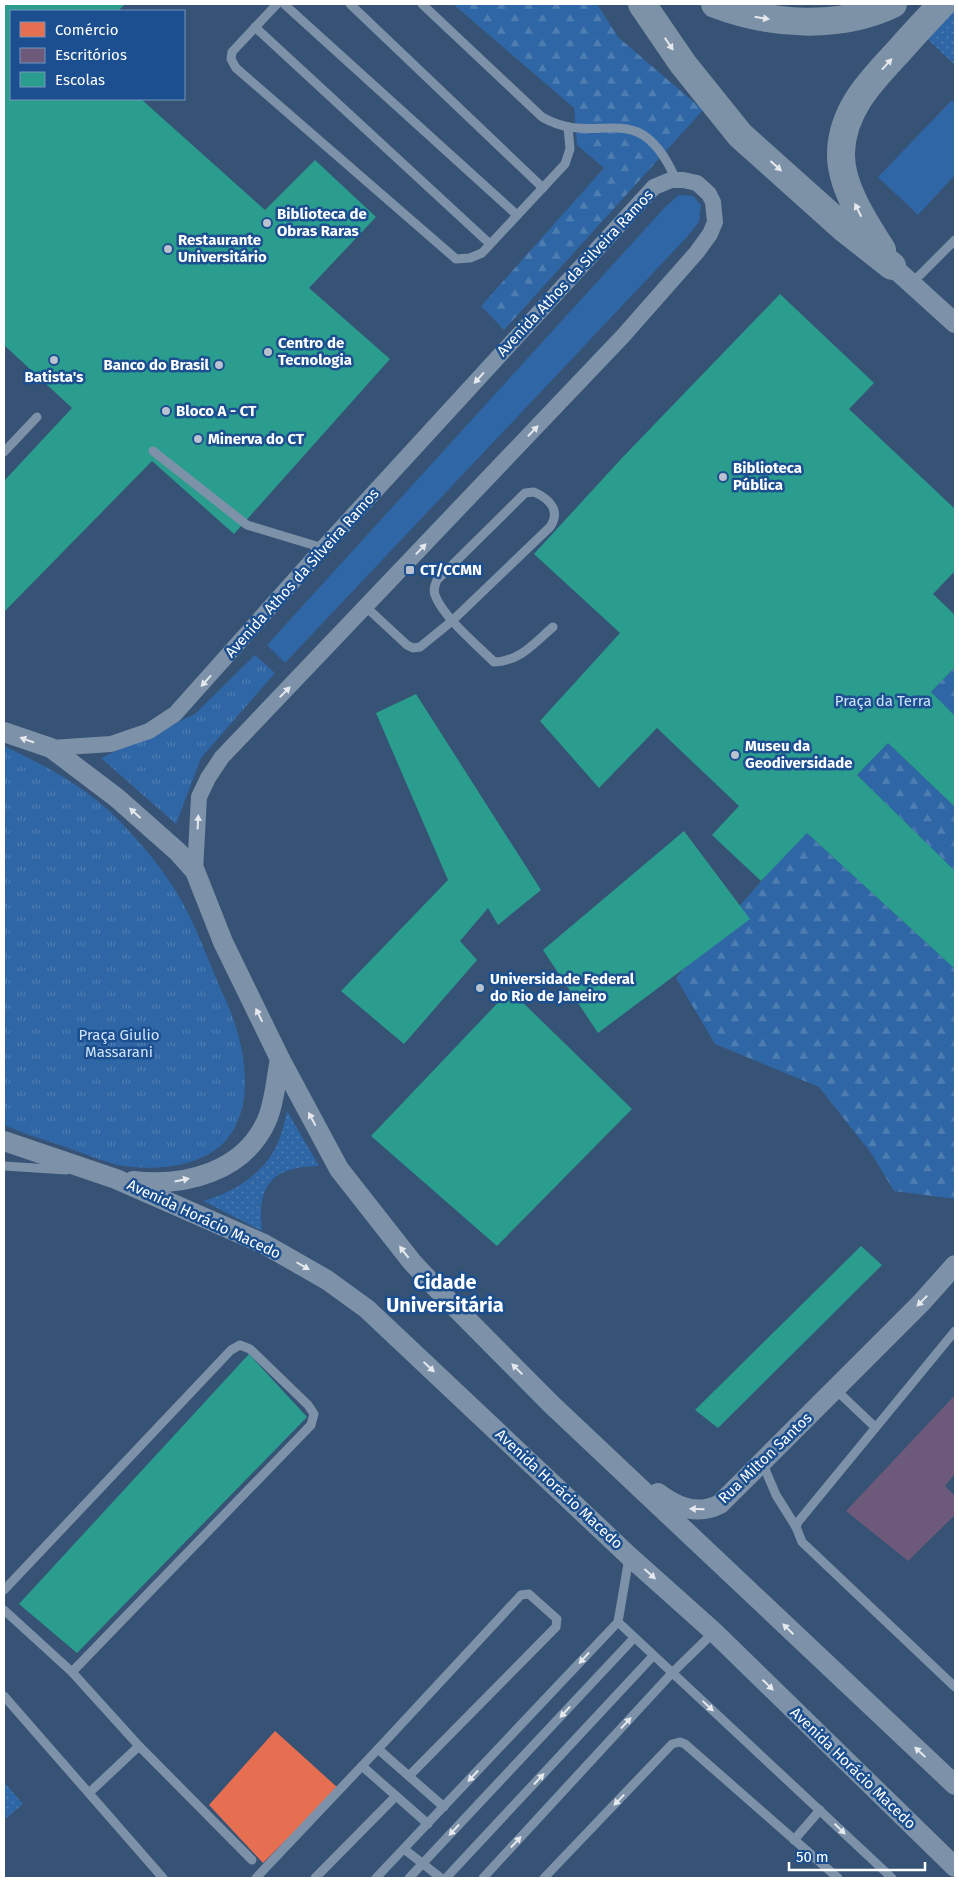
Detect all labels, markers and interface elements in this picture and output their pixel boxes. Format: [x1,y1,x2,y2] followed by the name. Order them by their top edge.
[10,10,185,100] legend
[754,14,770,22] one-way arrow
[55,21,118,39] text: Comércio
[664,37,674,51] one-way arrow
[55,46,127,64] text: Escritórios
[881,58,893,70] one-way arrow
[55,71,105,89] text: Escolas
[769,161,782,172] one-way arrow
[493,186,657,360] street label: Avenida Athos da Silveira Ramos
[854,202,862,217] one-way arrow
[277,205,367,240] place label: Biblioteca de Obras Raras
[261,217,273,229] marker: Biblioteca de Obras Raras
[178,231,267,266] place label: Restaurante Universitário
[162,243,174,255] marker: Restaurante Universitário
[278,334,352,369] place label: Centro de Tecnologia
[262,346,274,358] marker: Centro de Tecnologia
[48,354,60,366] marker: Batista's
[104,356,210,374] place label: Banco do Brasil
[213,359,225,371] marker: Banco do Brasil
[24,368,84,386] place label: Batista's
[473,371,485,383] one-way arrow
[176,402,257,420] place label: Bloco A - CT
[160,405,172,417] marker: Bloco A - CT
[527,425,539,437] one-way arrow
[208,430,305,448] place label: Minerva do CT
[192,433,204,445] marker: Minerva do CT
[733,459,802,494] place label: Biblioteca Pública
[717,471,729,483] marker: Biblioteca Pública
[221,485,383,661] street label: Avenida Athos da Silveira Ramos
[415,543,427,555] one-way arrow
[420,561,482,579] place label: CT/CCMN
[404,564,416,576] marker: CT/CCMN
[200,674,212,686] one-way arrow
[279,686,291,698] one-way arrow
[835,692,931,710] park label: Praça da Terra
[20,736,35,743] one-way arrow
[745,737,853,772] place label: Museu da Geodiversidade
[729,749,741,761] marker: Museu da Geodiversidade
[129,807,141,819] one-way arrow
[194,814,202,830] one-way arrow
[490,970,635,1005] place label: Universidade Federal do Rio de Janeiro
[474,982,486,994] marker: Universidade Federal do Rio de Janeiro
[254,1008,262,1022] one-way arrow
[79,1026,159,1061] park label: Praça Giulio Massarani
[308,1112,316,1126] one-way arrow
[124,1175,284,1263] street label: Avenida Horácio Macedo
[174,1176,189,1184] one-way arrow
[399,1246,410,1259] one-way arrow
[295,1262,310,1270] one-way arrow
[386,1270,504,1317] district label: Cidade Universitária
[916,1295,928,1307] one-way arrow
[423,1361,435,1373] one-way arrow
[511,1363,523,1375] one-way arrow
[714,1409,816,1507] street label: Rua Milton Santos
[492,1425,626,1553] street label: Avenida Horácio Macedo
[689,1505,705,1513] one-way arrow
[643,1568,655,1580] one-way arrow
[783,1623,795,1635] one-way arrow
[578,1652,590,1664] one-way arrow
[762,1679,774,1691] one-way arrow
[701,1700,713,1712] one-way arrow
[787,1703,919,1833] street label: Avenida Horácio Macedo
[559,1705,571,1717] one-way arrow
[620,1717,632,1729] one-way arrow
[914,1746,926,1758] one-way arrow
[467,1770,479,1782] one-way arrow
[533,1773,545,1785] one-way arrow
[613,1794,625,1806] one-way arrow
[833,1823,845,1835] one-way arrow
[448,1824,460,1836] one-way arrow
[510,1837,522,1849] one-way arrow
[789,1840,925,1872] scale bar
[796,1848,829,1866] text: 50 m

